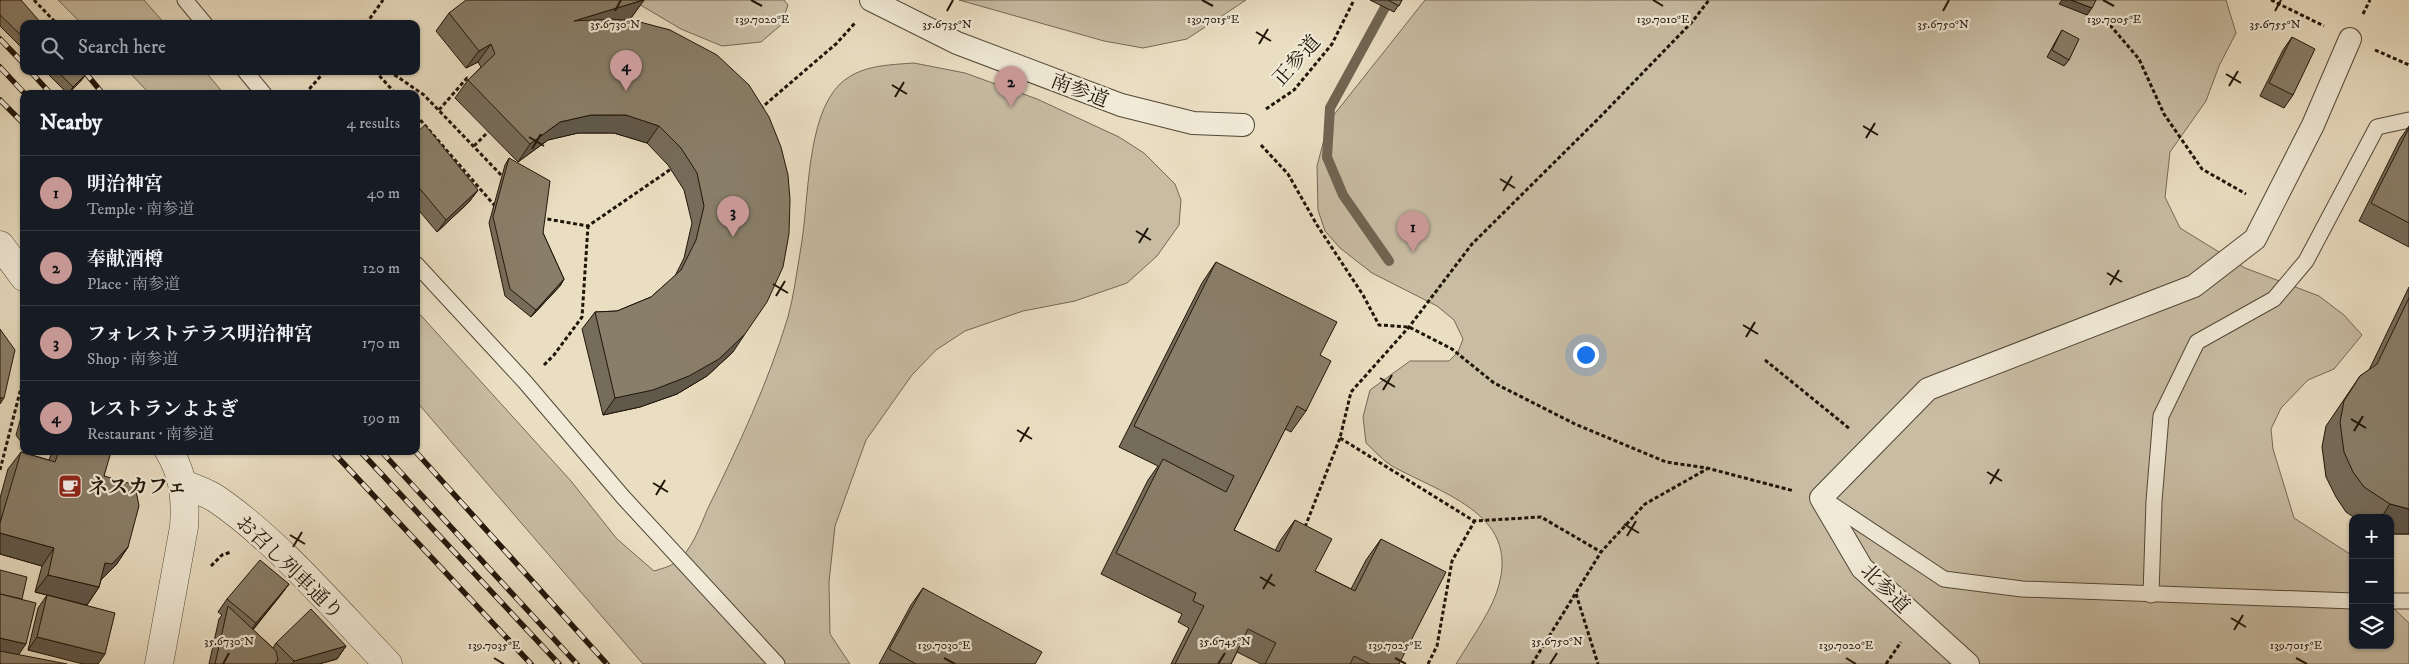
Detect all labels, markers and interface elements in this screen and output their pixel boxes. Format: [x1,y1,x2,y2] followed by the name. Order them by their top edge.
[735,12,790,27] text: 139.7020°E
[1187,12,1240,27] text: 139.7015°E
[1637,12,1690,27] text: 139.7010°E
[2087,12,2142,27] text: 139.7005°E
[590,17,640,32] text: 35.6730°N
[922,17,972,32] text: 35.6735°N
[1917,17,1969,32] text: 35.6750°N
[2249,17,2301,32] text: 35.6755°N
[20,20,420,75] search box
[1268,30,1326,92] street label: 正参道
[38,34,66,62] icon: search
[78,36,166,59] text: Search here
[610,50,642,91] pin: 4
[995,66,1027,107] pin: 2
[1047,69,1112,114] street label: 南参道
[40,110,102,136] text: Nearby
[347,113,400,133] text: 4 results
[87,173,163,196] text: 明治神宮
[53,183,59,203] text: 1
[367,183,400,203] text: 40 m
[717,196,749,237] pin: 3
[87,199,194,219] text: Temple · 南参道
[1397,211,1429,252] pin: 1
[87,248,163,271] text: 奉献酒樽
[52,258,60,278] text: 2
[362,258,400,278] text: 120 m
[87,274,180,294] text: Place · 南参道
[87,323,313,346] text: フォレストテラス明治神宮
[53,333,59,353] text: 3
[362,333,400,353] text: 170 m
[1573,342,1599,368] your location
[87,349,178,369] text: Shop · 南参道
[87,398,238,421] text: レストランよよぎ
[51,408,61,428] text: 4
[362,408,400,428] text: 190 m
[87,424,214,444] text: Restaurant · 南参道
[57,473,83,499] cafe icon: ネスカフェ
[88,475,187,500] place label: ネスカフェ
[230,510,348,626] street label: お召し列車通り
[2349,514,2394,649] map controls
[2349,514,2394,559] button: +
[1855,559,1915,619] street label: 北参道
[2349,559,2394,604] button: −
[2349,604,2394,649] button: layers
[204,634,254,649] text: 35.6730°N
[1199,634,1251,649] text: 35.6745°N
[1531,634,1583,649] text: 35.6750°N
[468,638,521,653] text: 139.7035°E
[917,638,971,653] text: 139.7030°E
[1368,638,1422,653] text: 139.7025°E
[1819,638,1874,653] text: 139.7020°E
[2270,638,2323,653] text: 139.7015°E

